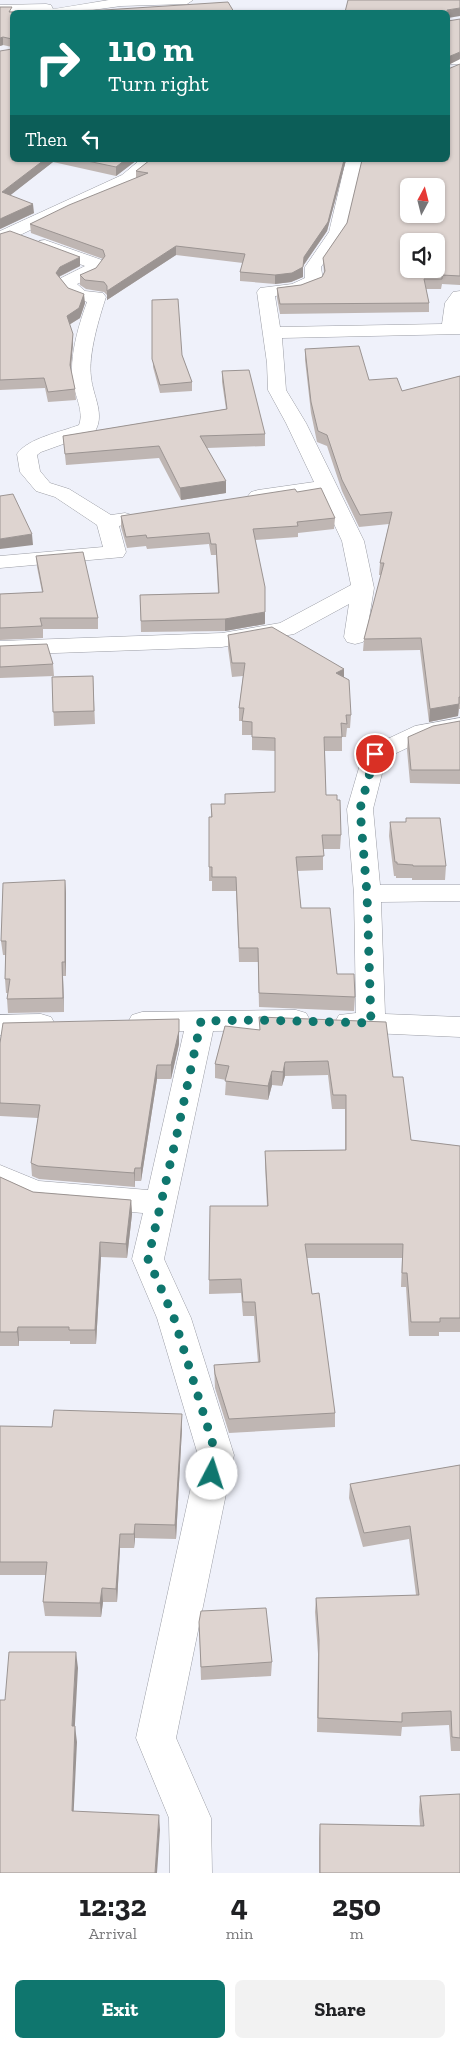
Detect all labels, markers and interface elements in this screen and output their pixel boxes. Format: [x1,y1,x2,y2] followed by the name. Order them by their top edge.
[108,28,194,70] text: 110 m
[25,30,90,95] icon: right
[108,70,209,97] text: Turn right
[77,125,105,153] icon: left
[25,128,67,151] text: Then
[400,178,445,222] north arrow
[400,178,445,278] map controls
[400,233,445,278] button: sound
[354,733,396,775] pin
[361,740,389,768] icon: arrive
[185,1447,237,1499] position arrow
[79,1888,147,1924] text: 12:32
[231,1888,248,1924] text: 4
[332,1888,381,1924] text: 250
[89,1924,137,1943] text: Arrival
[226,1924,253,1943] text: min
[350,1924,363,1943] text: m
[15,1980,225,2038] button: Exit
[235,1980,445,2038] button: Share

